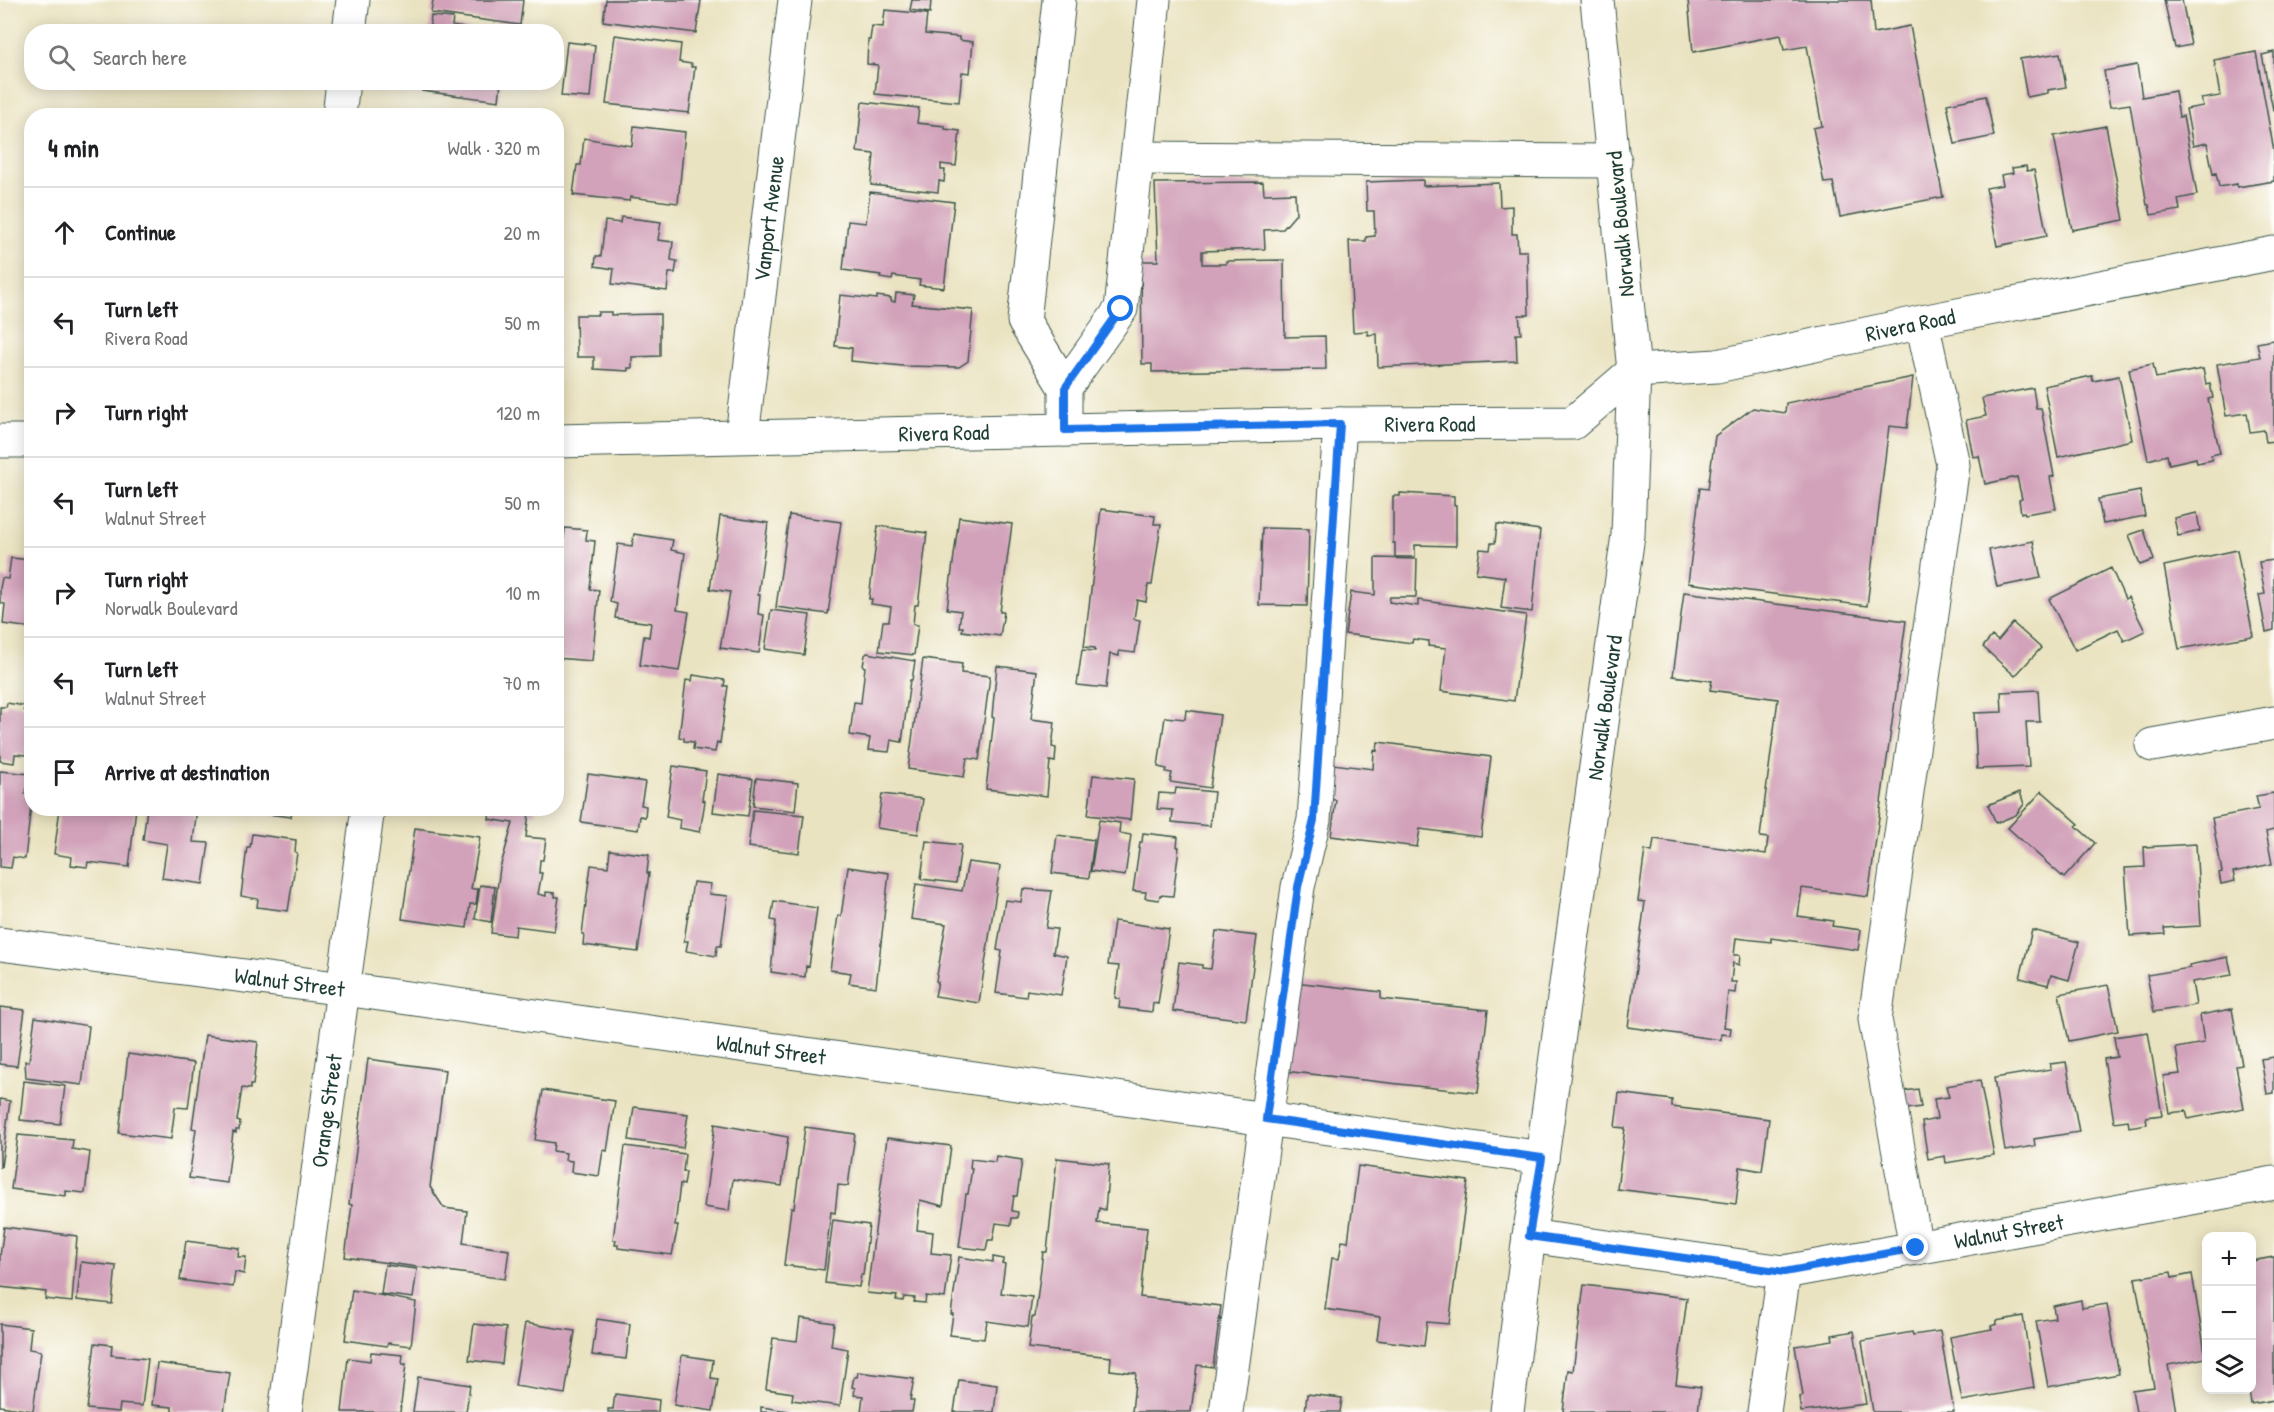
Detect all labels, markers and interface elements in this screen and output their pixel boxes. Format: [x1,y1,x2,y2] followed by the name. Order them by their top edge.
[24,24,564,90] search box
[45,41,78,74] icon: search
[93,42,187,72] text: Search here
[48,130,99,165] text: 4 min
[448,134,540,161] text: Walk · 320 m
[1599,150,1641,298] street label: Norwalk Boulevard
[746,154,791,283] street label: Vanport Avenue
[48,216,81,249] icon: ahead
[105,217,176,247] text: Continue
[503,219,540,246] text: 20 m
[105,294,178,324] text: Turn left
[1107,295,1133,321] route start
[1863,301,1958,349] street label: Rivera Road
[48,306,81,339] icon: left
[504,309,540,336] text: 50 m
[105,324,187,351] text: Rivera Road
[48,396,81,429] icon: right
[105,397,188,427] text: Turn right
[496,399,540,426] text: 120 m
[1384,408,1476,439] street label: Rivera Road
[898,417,990,449] street label: Rivera Road
[105,474,178,504] text: Turn left
[48,486,81,519] icon: left
[504,489,540,516] text: 50 m
[105,504,206,531] text: Walnut Street
[105,564,188,594] text: Turn right
[48,576,81,609] icon: right
[506,579,540,606] text: 10 m
[105,594,238,621] text: Norwalk Boulevard
[1579,633,1629,782] street label: Norwalk Boulevard
[105,654,178,684] text: Turn left
[48,666,81,699] icon: left
[503,669,540,696] text: 70 m
[105,684,206,711] text: Walnut Street
[48,756,81,789] icon: arrive
[105,757,270,787] text: Arrive at destination
[233,960,347,1004] street label: Walnut Street
[714,1027,828,1072] street label: Walnut Street
[304,1052,349,1169] street label: Orange Street
[1952,1206,2066,1256] street label: Walnut Street
[2202,1232,2256,1394] map controls
[2202,1232,2256,1286] button: +
[1902,1234,1928,1260] route end
[2202,1286,2256,1340] button: −
[2202,1340,2256,1394] button: layers

